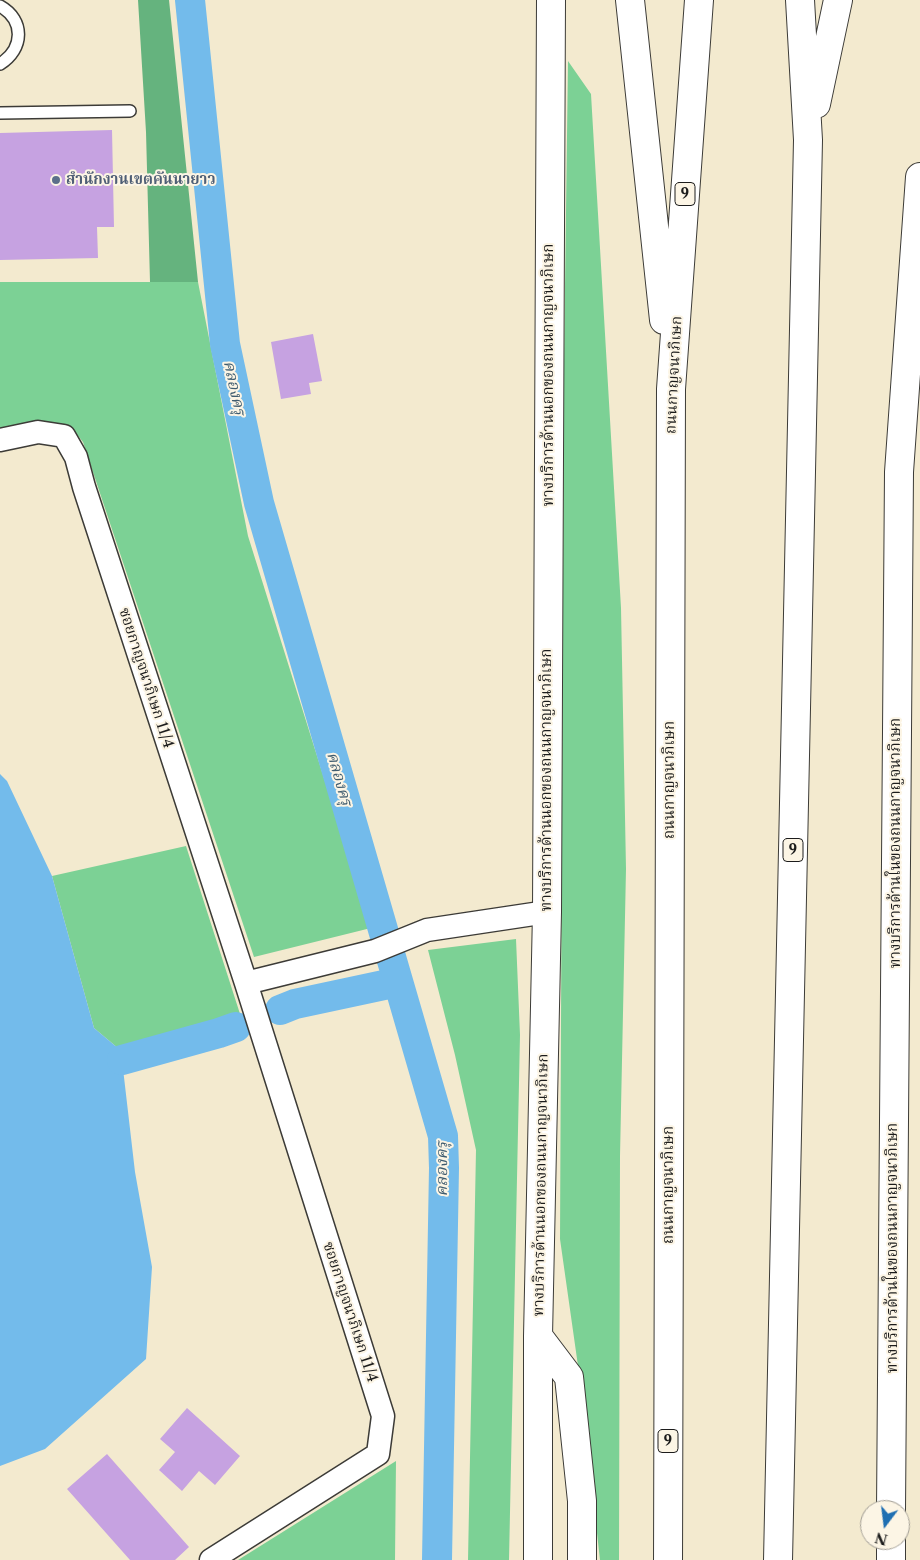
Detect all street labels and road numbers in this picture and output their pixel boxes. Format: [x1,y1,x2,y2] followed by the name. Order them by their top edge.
[675,182,695,205] road number: 9
[540,244,558,506] street label: ทางบริการด้านนอกของถนนกาญจนาภิเษก
[662,316,686,434] street label: ถนนกาญจนาภิเษก
[115,606,177,750] street label: ซอยกาญจนาภิเษก 11/4
[538,649,556,911] street label: ทางบริการด้านนอกของถนนกาญจนาภิเษก
[887,718,905,968] street label: ทางบริการด้านในของถนนกาญจนาภิเษก
[661,721,679,839] street label: ถนนกาญจนาภิเษก
[783,838,803,862] road number: 9
[530,1053,552,1317] street label: ทางบริการด้านนอกของถนนกาญจนาภิเษก
[884,1123,902,1373] street label: ทางบริการด้านในของถนนกาญจนาภิเษก
[660,1126,678,1244] street label: ถนนกาญจนาภิเษก
[319,1240,381,1384] street label: ซอยกาญจนาภิเษก 11/4
[658,1430,678,1452] road number: 9

